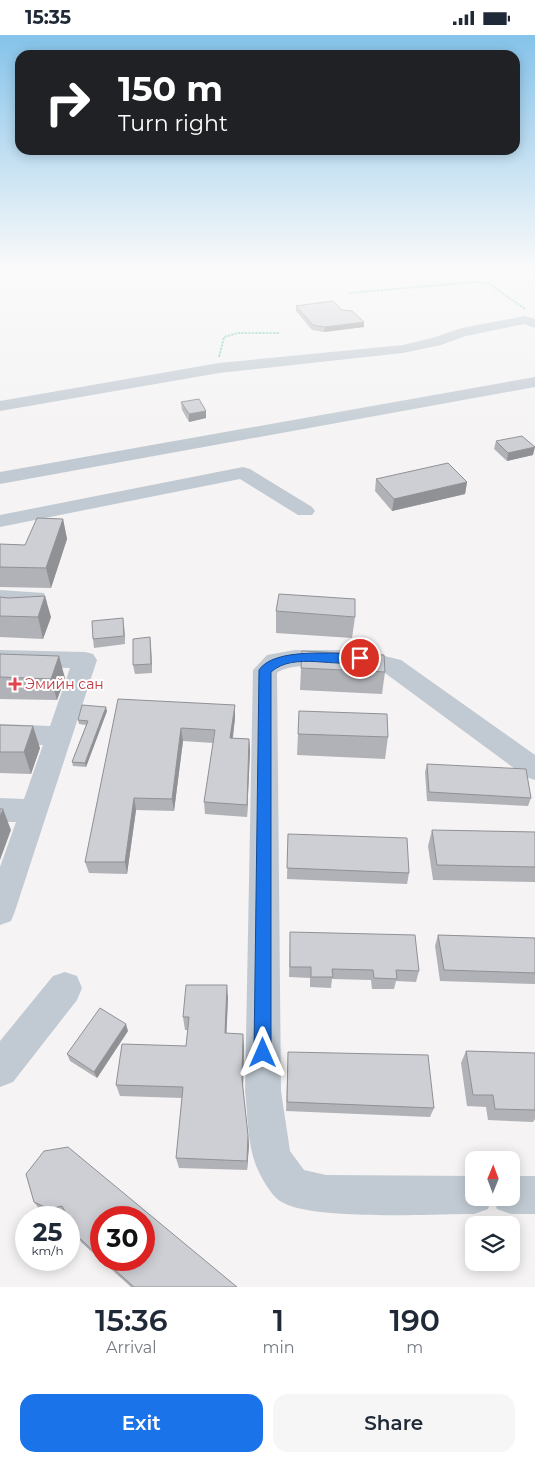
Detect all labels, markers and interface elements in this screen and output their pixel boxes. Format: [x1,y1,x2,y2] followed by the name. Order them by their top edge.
[25,6,71,29] text: 15:35
[118,67,223,110] text: 150 m
[35,70,100,135] icon: right
[118,110,228,137] text: Turn right
[339,637,381,679] pin
[346,644,374,672] icon: arrive
[25,675,104,693] place label: Эмийн сан
[9,678,21,690] marker: Эмийн сан
[236,1026,288,1078] position arrow
[465,1151,520,1206] north arrow
[465,1151,520,1271] map controls
[90,1206,155,1271] speed limit sign: 30
[465,1216,520,1271] button: layers
[33,1217,62,1247] text: 25
[31,1243,64,1258] text: km/h
[95,1302,168,1339] text: 15:36
[273,1302,284,1339] text: 1
[390,1302,440,1339] text: 190
[106,1338,156,1357] text: Arrival
[262,1338,295,1357] text: min
[406,1338,423,1357] text: m
[20,1394,263,1452] button: Exit
[273,1394,515,1452] button: Share

